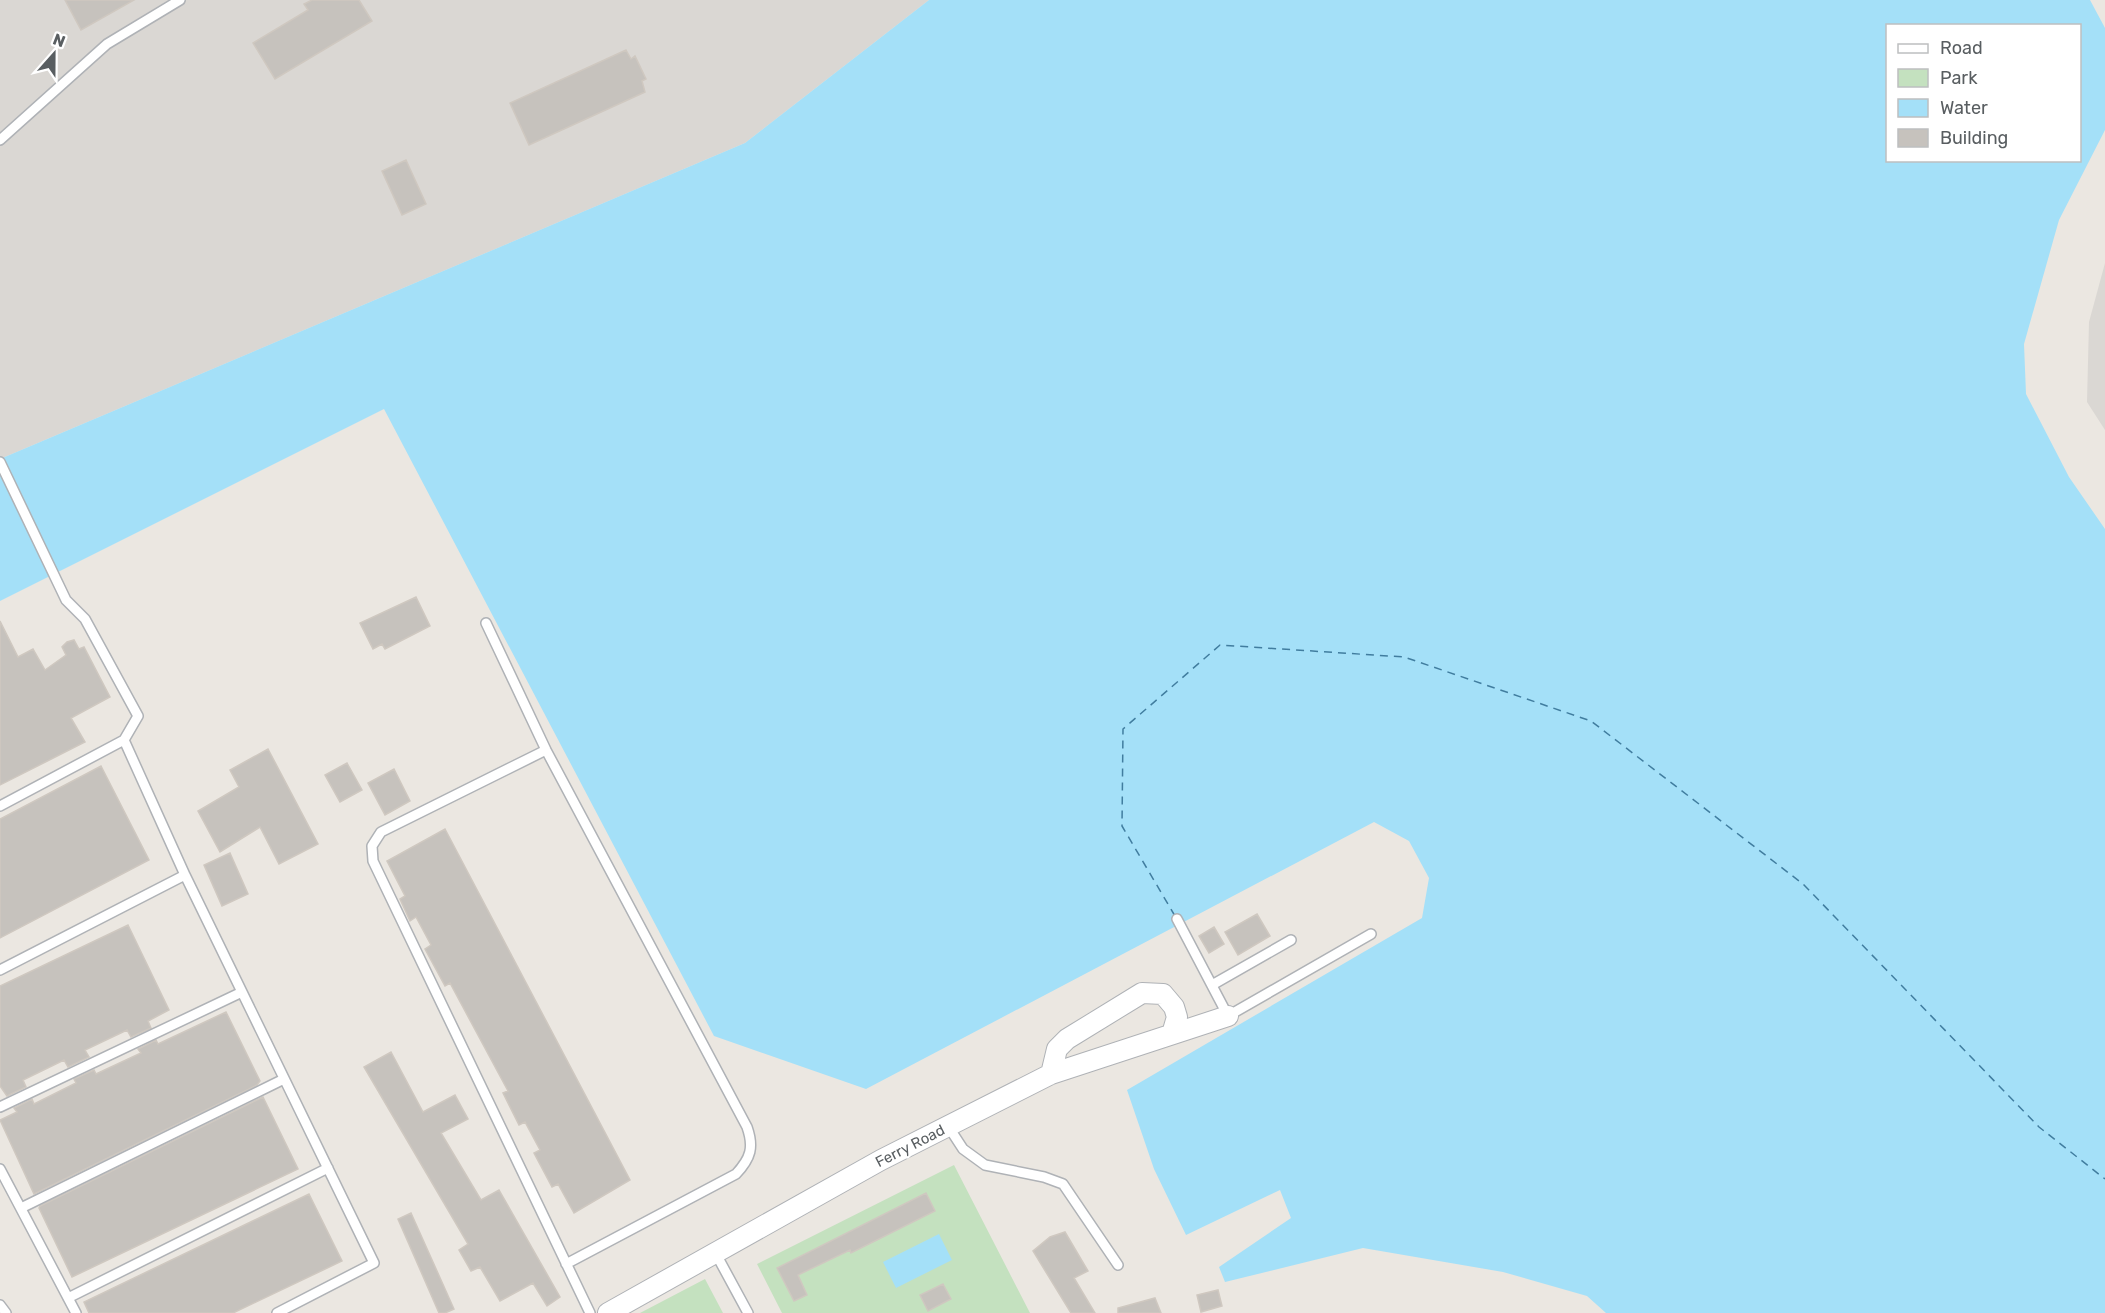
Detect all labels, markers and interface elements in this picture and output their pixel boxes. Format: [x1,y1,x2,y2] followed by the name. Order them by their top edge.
[24,24,84,84] north arrow
[1886,24,2081,162] legend
[50,30,68,51] text: N
[1940,37,1983,59] text: Road
[1940,67,1978,89] text: Park
[1940,97,1988,119] text: Water
[1940,127,2008,149] text: Building
[872,1121,948,1171] street label: Ferry Road

